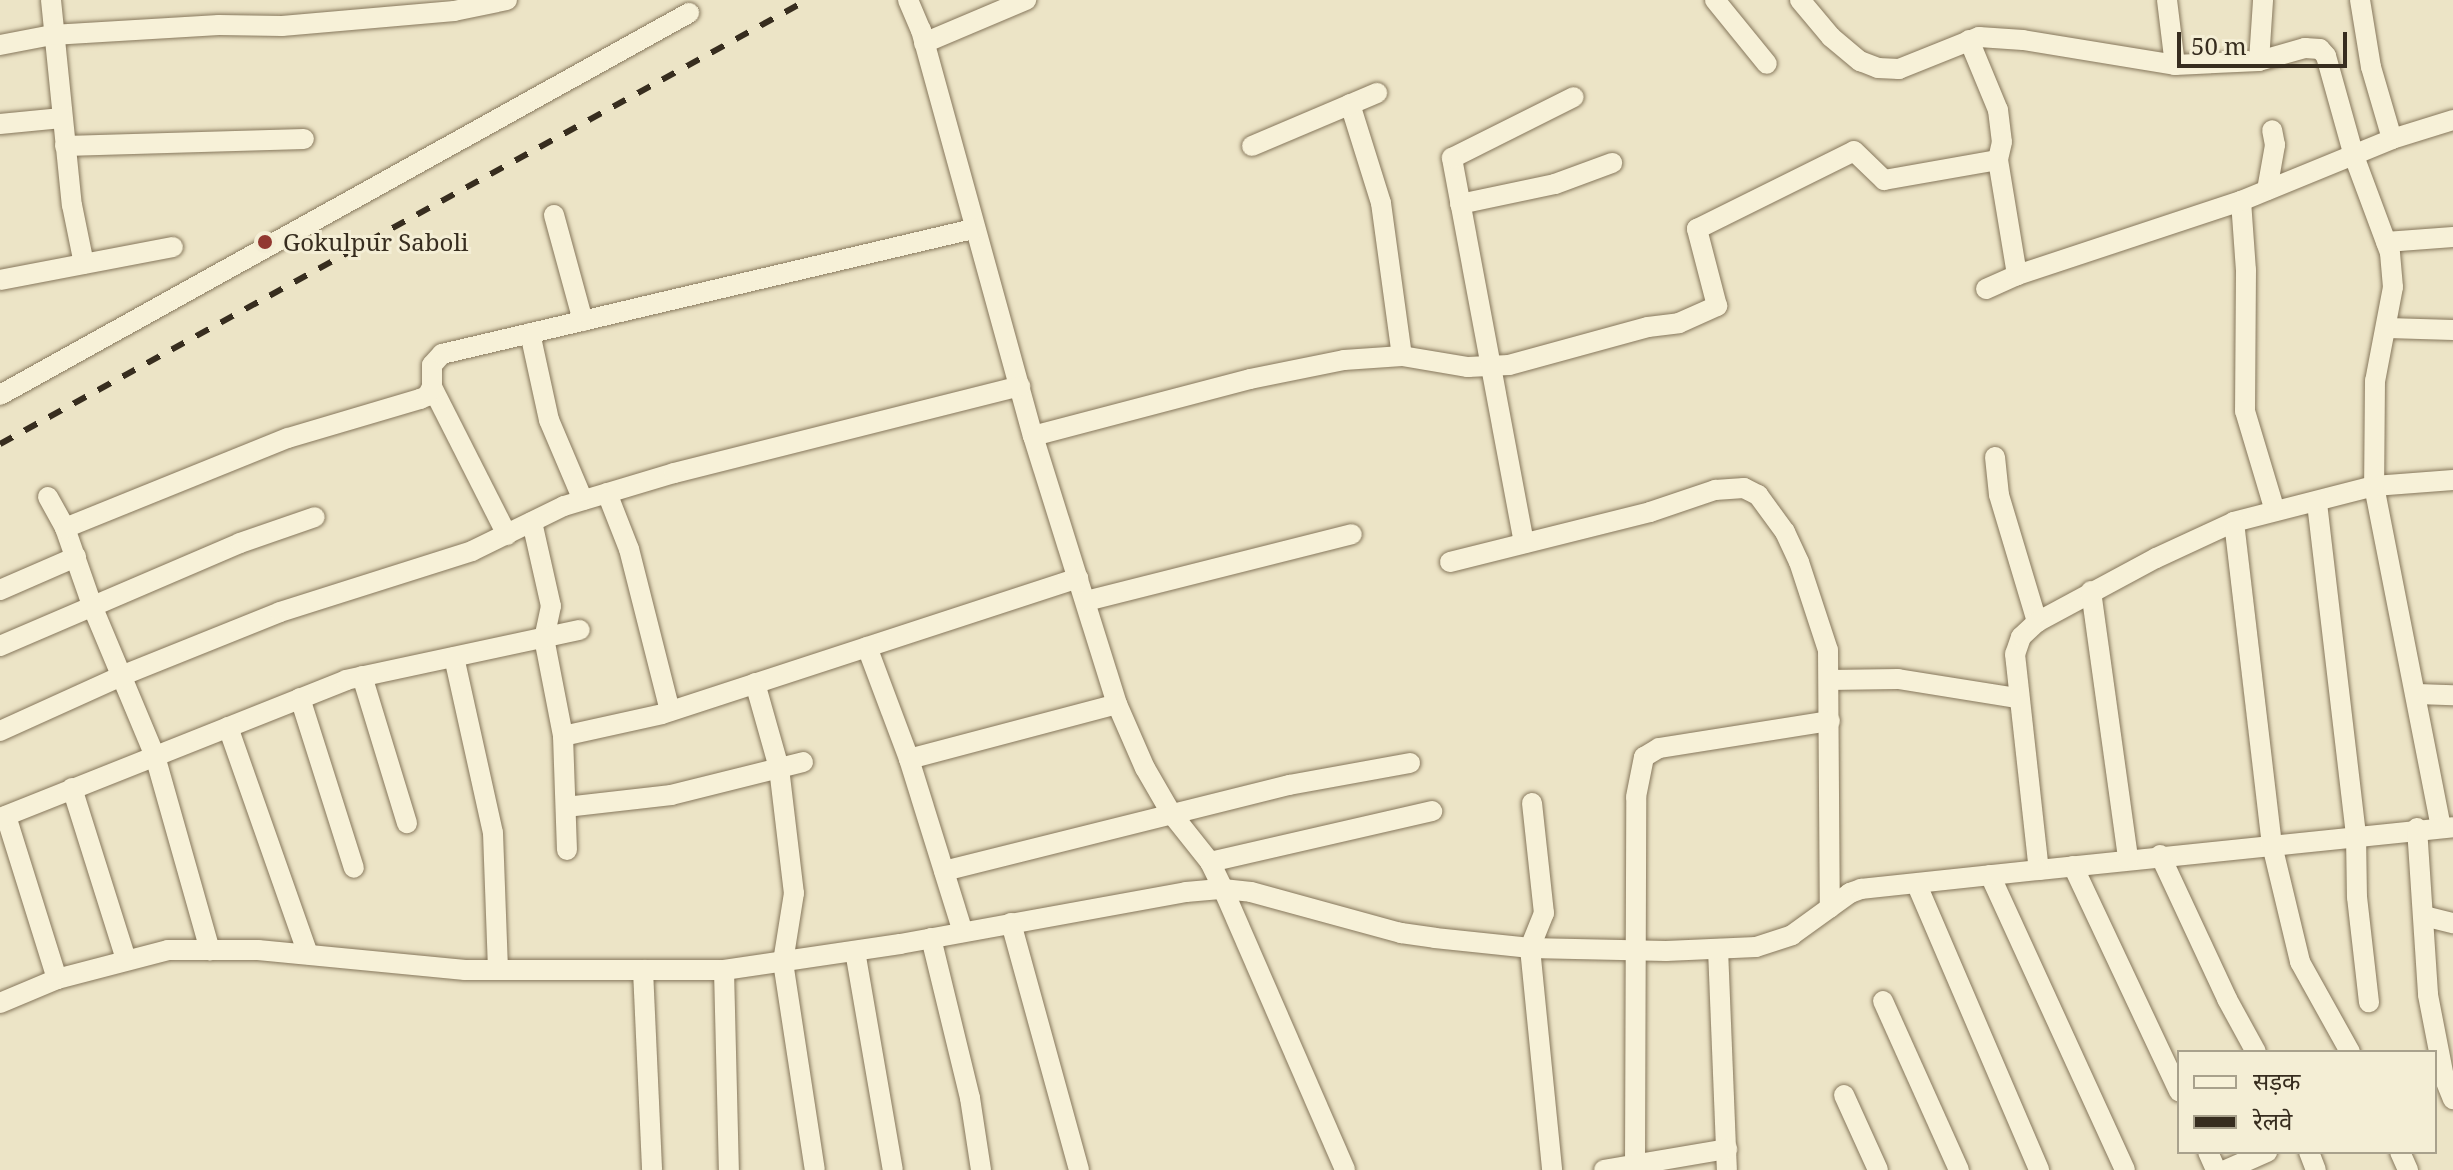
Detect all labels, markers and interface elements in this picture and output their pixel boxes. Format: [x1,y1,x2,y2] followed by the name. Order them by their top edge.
[2181,16,2351,66] scale bar
[2191,29,2247,62] text: 50 m
[283,228,468,256] place label: Gokulpur Saboli
[254,231,276,253] marker: Gokulpur Saboli
[2177,1050,2437,1154] legend
[2253,1064,2301,1097] text: सड़क
[2253,1104,2292,1137] text: रेलवे

